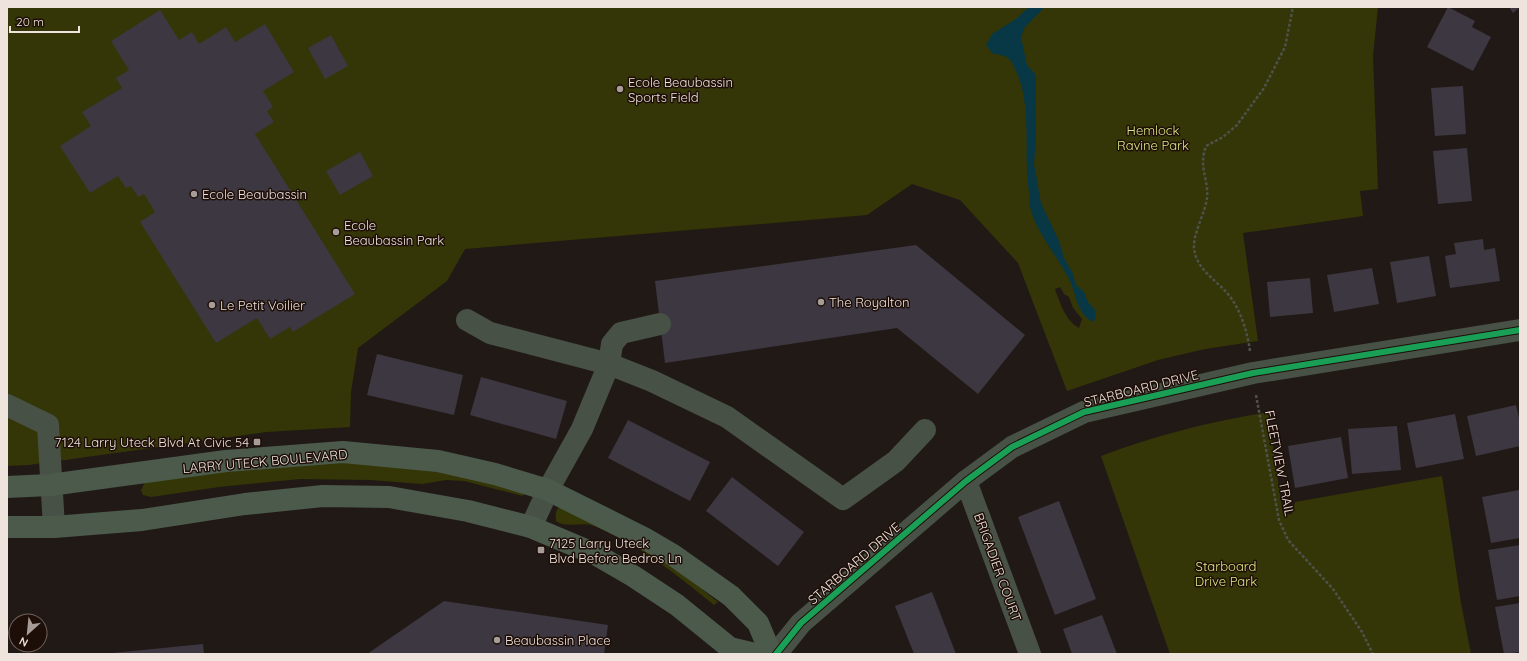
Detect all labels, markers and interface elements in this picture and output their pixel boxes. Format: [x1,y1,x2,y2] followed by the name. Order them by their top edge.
[10,8,79,34] scale bar
[16,14,44,29] text: 20 m
[628,74,733,105] place label: Ecole Beaubassin Sports Field
[615,84,625,94] marker: Ecole Beaubassin Sports Field
[1117,122,1189,153] park label: Hemlock Ravine Park
[202,186,307,202] place label: Ecole Beaubassin
[189,189,199,199] marker: Ecole Beaubassin
[344,217,444,248] place label: Ecole Beaubassin Park
[331,227,341,237] marker: Ecole Beaubassin Park
[829,294,910,310] place label: The Royalton
[220,297,305,313] place label: Le Petit Voilier
[816,297,826,307] marker: The Royalton
[207,300,217,310] marker: Le Petit Voilier
[1082,366,1200,410] street label: STARBOARD DRIVE
[1262,409,1298,517] street label: FLEETVIEW TRAIL
[55,434,249,450] place label: 7124 Larry Uteck Blvd At Civic 54
[252,437,262,447] marker: 7124 Larry Uteck Blvd At Civic 54
[182,446,348,476] street label: LARRY UTECK BOULEVARD
[971,511,1025,624] street label: BRIGADIER COURT
[804,518,904,608] street label: STARBOARD DRIVE
[549,535,682,566] place label: 7125 Larry Uteck Blvd Before Bedros Ln
[536,545,546,555] marker: 7125 Larry Uteck Blvd Before Bedros Ln
[1195,558,1257,589] park label: Starboard Drive Park
[8,613,48,653] north arrow
[505,632,610,648] place label: Beaubassin Place
[17,634,30,650] text: N
[492,635,502,645] marker: Beaubassin Place

